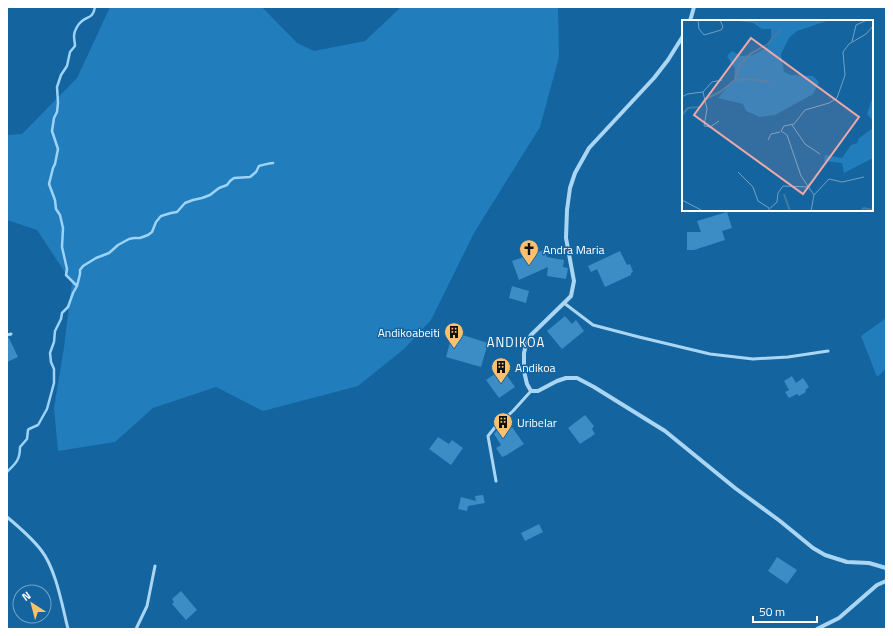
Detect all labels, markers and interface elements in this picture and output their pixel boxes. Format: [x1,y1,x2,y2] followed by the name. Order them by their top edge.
[682,20,873,211] inset map
[518,238,540,266] church icon: Andra Maria
[543,240,605,259] place label: Andra Maria
[443,321,465,349] building icon: Andikoabeiti
[378,323,440,342] place label: Andikoabeiti
[487,332,545,352] district label: ANDIKOA
[490,356,512,384] building icon: Andikoa
[515,358,556,377] place label: Andikoa
[492,411,514,439] building icon: Uribelar
[517,413,557,432] place label: Uribelar
[12,584,52,624] north arrow
[18,587,34,605] text: N
[753,598,817,624] scale bar
[759,602,785,621] text: 50 m

